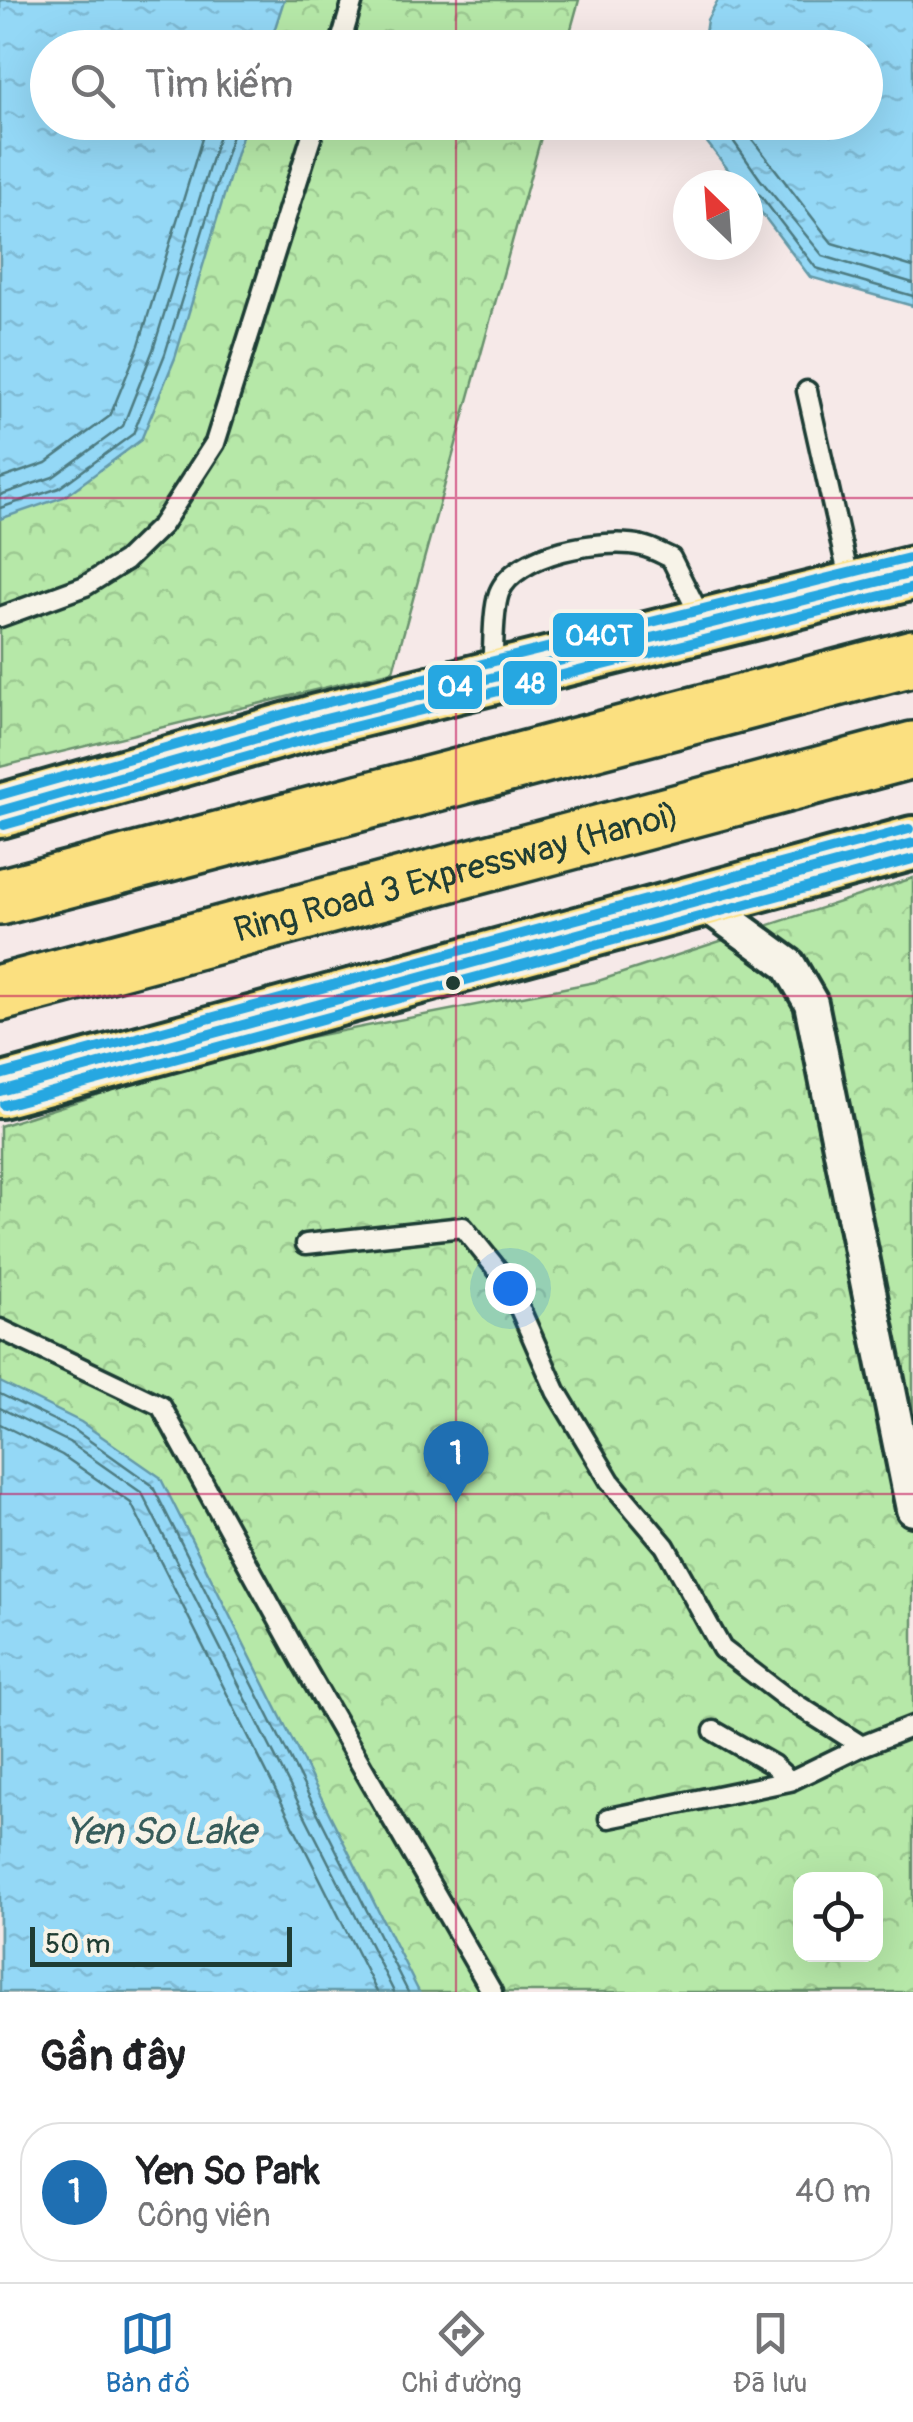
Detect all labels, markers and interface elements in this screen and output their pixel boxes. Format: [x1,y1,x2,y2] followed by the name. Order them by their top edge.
[30,30,883,140] search box
[65,58,120,113] icon: search
[145,61,293,109] text: Tìm kiếm
[673,170,763,260] north arrow
[551,611,646,659] line badge: 04CT
[565,619,634,654] text: 04CT
[501,659,559,707] line badge: 48
[426,663,484,711] line badge: 04
[515,667,545,702] text: 48
[437,670,473,705] text: 04
[229,792,683,953] street label: Ring Road 3 Expressway (Hanoi)
[443,973,463,993] unlabelled marker
[485,1263,536,1314] your location
[424,1420,488,1503] pin: 1
[66,1808,259,1856] water label: Yen So Lake
[793,1872,883,1962] map controls
[793,1872,883,1962] button: locate
[30,1922,292,1966] scale bar
[45,1927,110,1962] text: 50 m
[40,2031,185,2083] text: Gần đây
[137,2148,320,2196] text: Yen So Park
[68,2172,81,2212] text: 1
[795,2172,871,2212] text: 40 m
[137,2196,271,2236] text: Công viên
[106,2306,190,2401] tab: Bản đồ
[401,2306,522,2401] tab: Chỉ đường
[733,2306,807,2401] tab: Đã lưu

